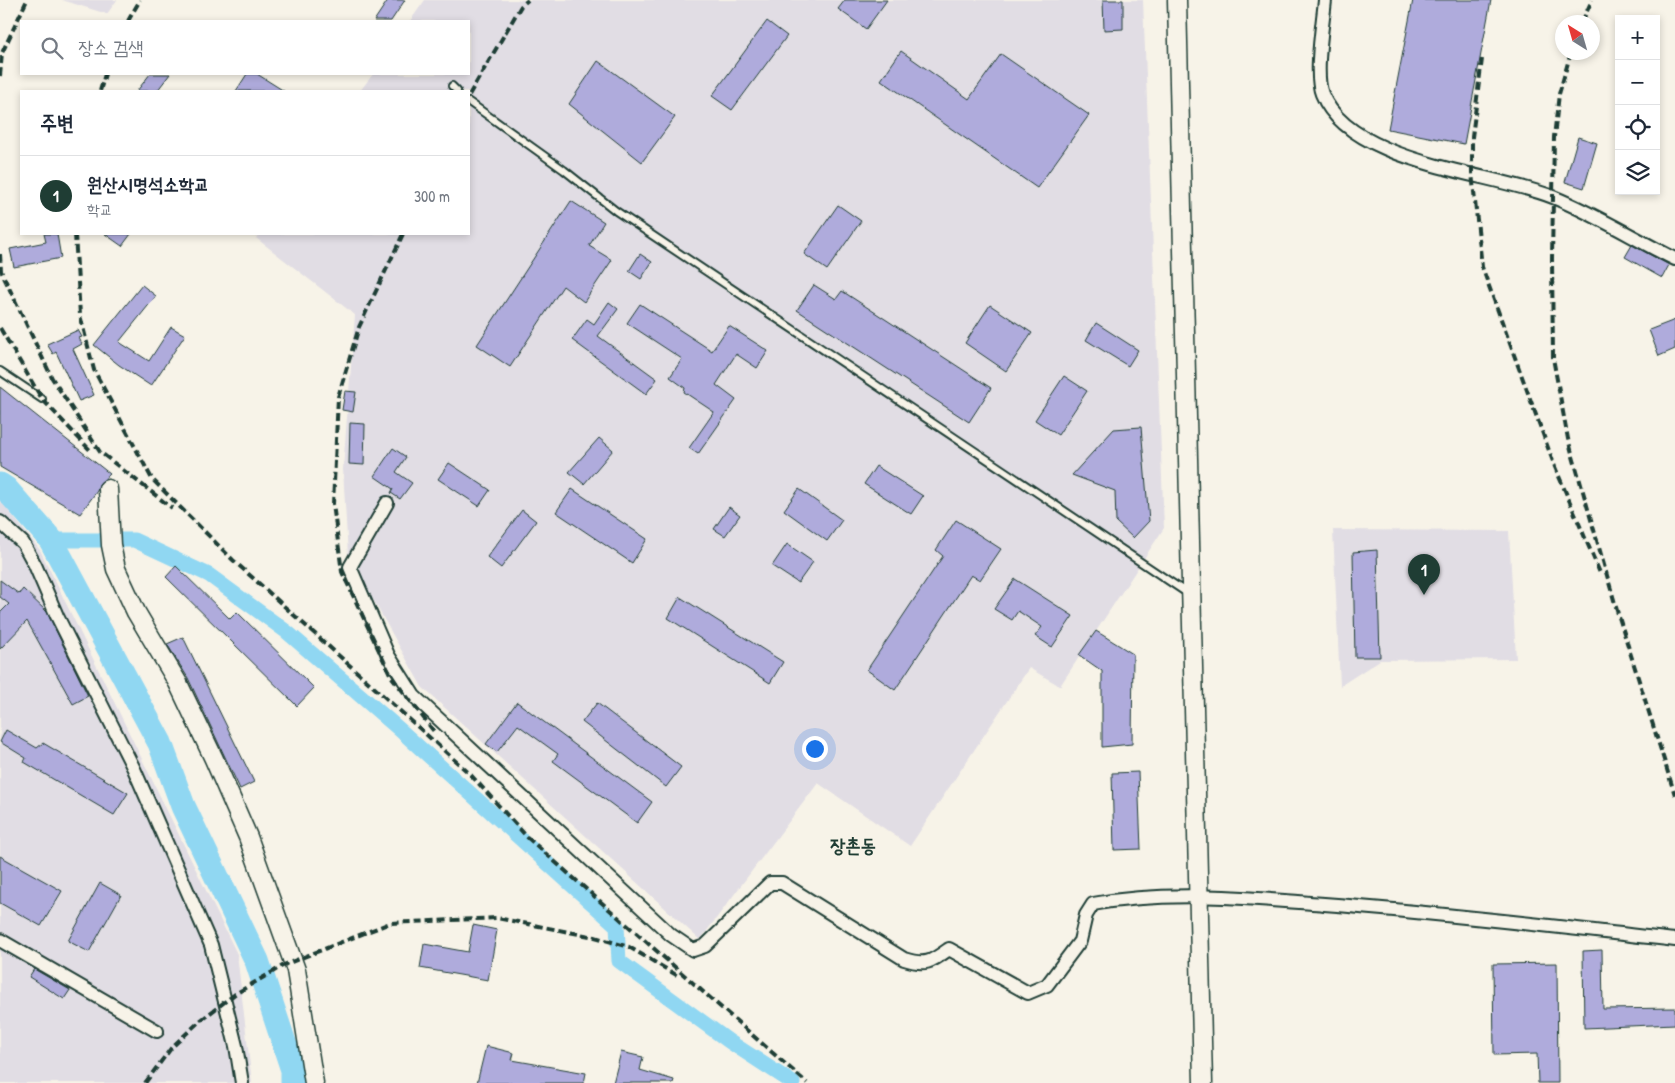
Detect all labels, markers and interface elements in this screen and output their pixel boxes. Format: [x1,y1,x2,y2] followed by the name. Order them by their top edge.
[1555,15,1600,60] north arrow
[1615,15,1660,195] map controls
[1615,15,1660,60] button: +
[20,20,470,75] search box
[38,34,66,62] icon: search
[78,34,144,60] text: 장소 검색
[1615,60,1660,105] button: −
[1615,105,1660,150] button: locate
[40,108,74,137] text: 주변
[1615,150,1660,195] button: layers
[87,171,209,197] text: 원산시명석소학교
[53,185,59,207] text: 1
[414,185,450,207] text: 300 m
[87,198,113,220] text: 학교
[1408,554,1440,595] pin: 1
[802,736,828,762] your location
[830,832,876,858] district label: 장촌동

